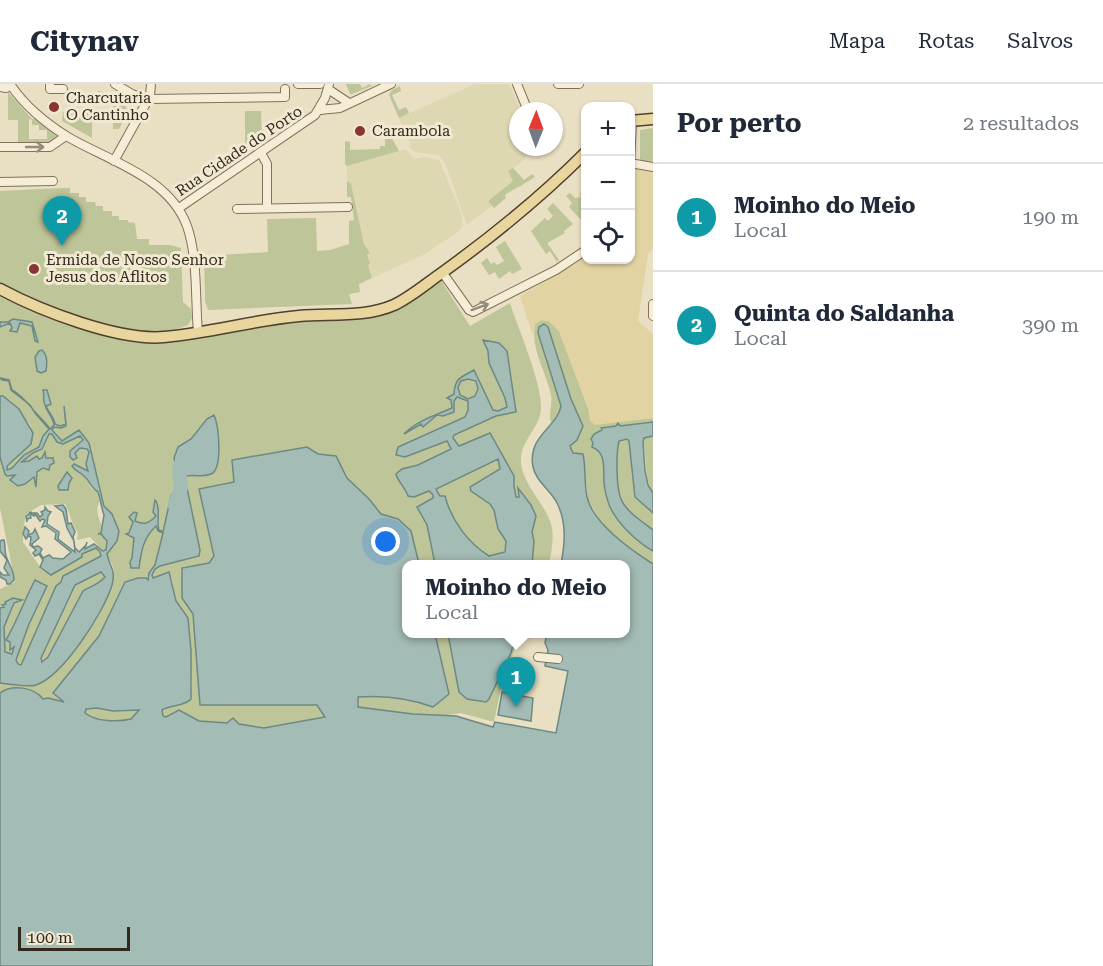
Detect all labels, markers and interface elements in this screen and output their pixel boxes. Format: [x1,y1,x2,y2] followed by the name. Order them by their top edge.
[30,25,139,58] text: Citynav
[829,29,885,53] text: Mapa
[918,29,974,53] text: Rotas
[1007,29,1073,53] text: Salvos
[66,89,151,124] place label: Charcutaria O Cantinho
[47,100,61,114] marker: Charcutaria O Cantinho
[172,102,306,200] street label: Rua Cidade do Porto
[509,102,563,156] north arrow
[581,102,635,264] map controls
[581,102,635,156] button: +
[677,108,802,138] text: Por perto
[963,111,1079,135] text: 2 resultados
[372,122,450,140] place label: Carambola
[353,124,367,138] marker: Carambola
[25,141,45,153] one-way arrow
[581,156,635,210] button: −
[734,193,916,218] text: Moinho do Meio
[42,196,82,246] pin: 2
[691,205,702,229] text: 1
[1022,205,1079,229] text: 190 m
[581,210,635,264] button: locate
[734,218,787,242] text: Local
[46,251,224,286] place label: Ermida de Nosso Senhor Jesus dos Aflitos
[27,262,41,276] marker: Ermida de Nosso Senhor Jesus dos Aflitos
[470,301,488,312] one-way arrow
[734,301,954,326] text: Quinta do Saldanha
[691,313,702,337] text: 2
[1022,313,1079,337] text: 390 m
[734,326,787,350] text: Local
[371,527,400,556] your location
[402,560,630,638] popup
[425,575,607,600] text: Moinho do Meio
[425,600,478,624] text: Local
[496,658,536,707] pin: 1
[18,924,130,952] scale bar
[27,928,73,947] text: 100 m

